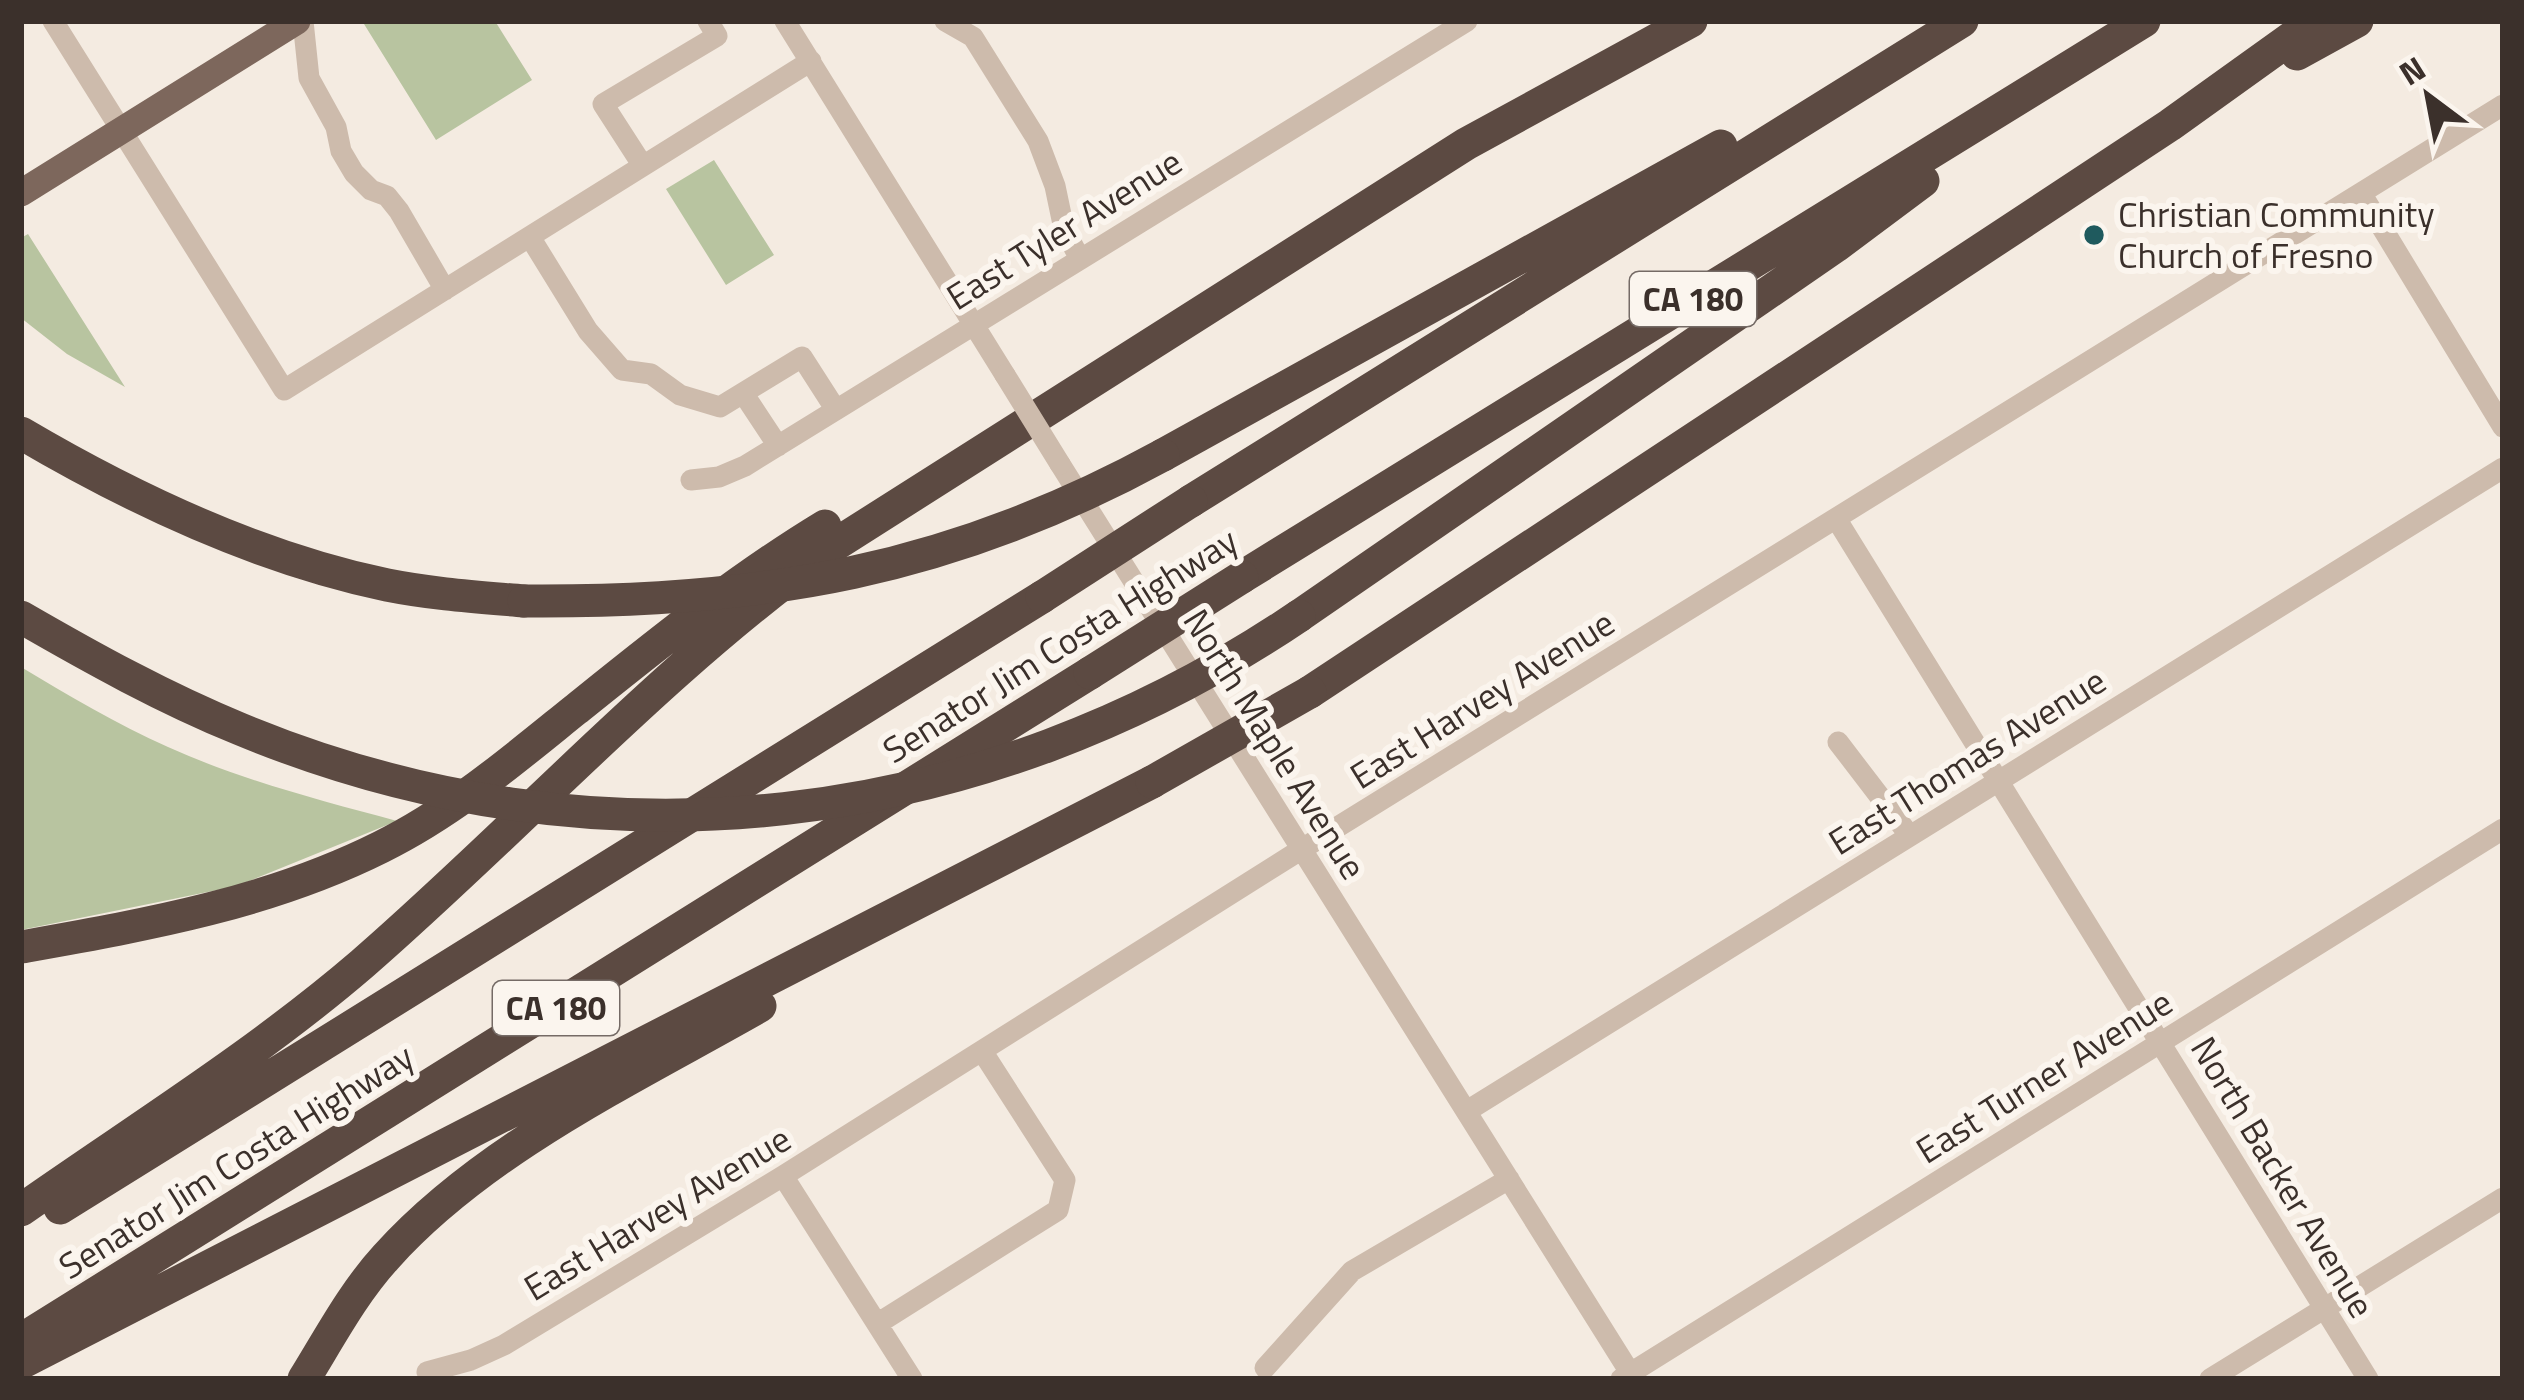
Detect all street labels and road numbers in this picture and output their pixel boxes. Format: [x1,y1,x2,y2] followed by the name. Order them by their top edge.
[935,134,1192,323] street label: East Tyler Avenue
[1630,272,1756,326] road number: CA 180
[872,513,1248,776] street label: Senator Jim Costa Highway
[1339,595,1625,802] street label: East Harvey Avenue
[1170,598,1381,890] street label: North Maple Avenue
[1817,653,2116,868] street label: East Thomas Avenue
[1905,975,2183,1177] street label: East Turner Avenue
[493,981,619,1035] road number: CA 180
[2178,1026,2389,1328] street label: North Backer Avenue
[48,1029,424,1292] street label: Senator Jim Costa Highway
[513,1111,801,1314] street label: East Harvey Avenue

